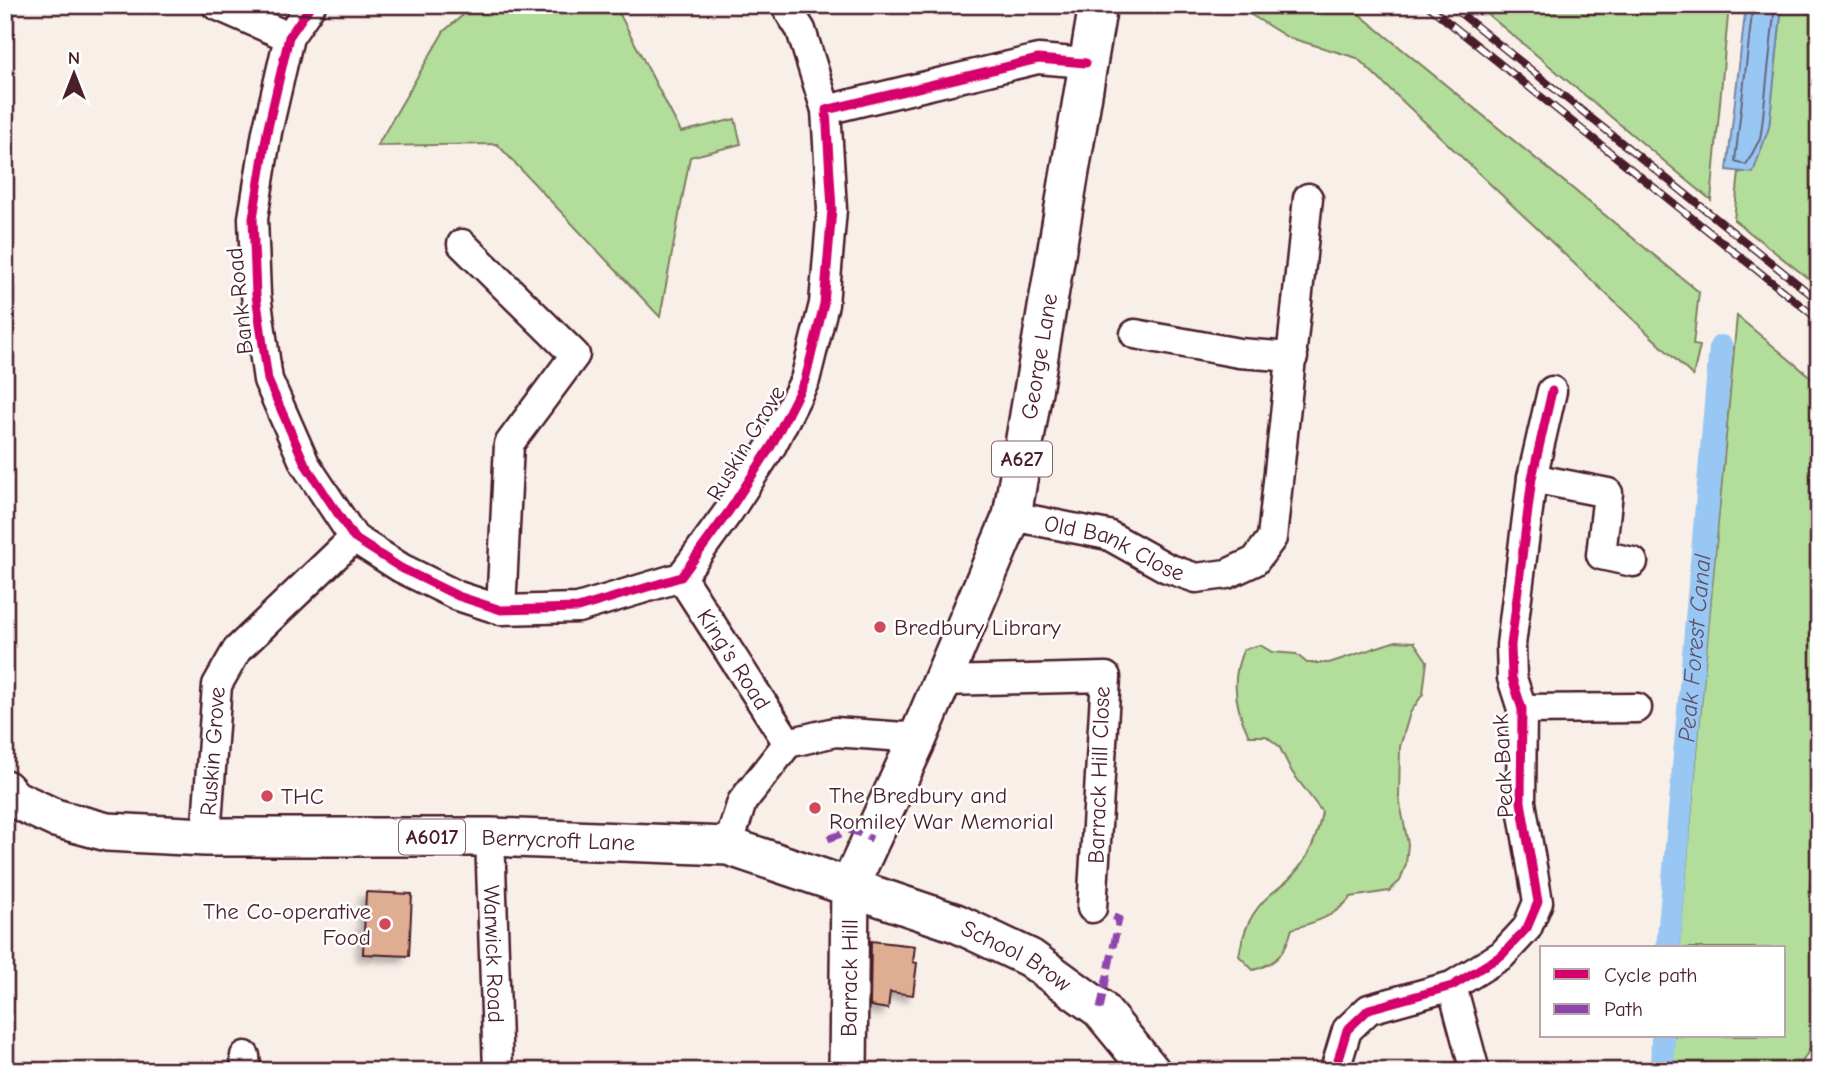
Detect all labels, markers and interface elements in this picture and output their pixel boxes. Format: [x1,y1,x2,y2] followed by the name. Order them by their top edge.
[38,38,108,108] north arrow
[68,47,80,69] text: N
[221,246,259,356] street label: Bank Road
[1015,291,1063,421] street label: George Lane
[701,381,791,505] street label: Ruskin Grove
[992,442,1052,476] road number: A627
[1042,509,1188,586] street label: Old Bank Close
[1672,552,1717,743] water label: Peak Forest Canal
[692,604,776,715] street label: King's Road
[894,614,1062,641] place label: Bredbury Library
[872,619,888,635] marker: Bredbury Library
[194,686,230,817] street label: Ruskin Grove
[1082,686,1116,864] street label: Barrack Hill Close
[1487,713,1519,819] street label: Peak Bank
[829,782,1054,835] place label: The Bredbury and Romiley War Memorial
[281,783,324,810] place label: THC
[259,788,275,804] marker: THC
[807,800,823,816] marker: The Bredbury and Romiley War Memorial
[399,820,465,854] road number: A6017
[481,824,636,856] street label: Berrycroft Lane
[478,885,510,1023] street label: Warwick Road
[203,898,371,951] place label: The Co-operative Food
[957,914,1077,997] street label: School Brow
[377,916,393,932] marker: The Co-operative Food
[835,919,863,1037] street label: Barrack Hill
[1540,946,1786,1038] legend
[1604,963,1697,987] text: Cycle path
[1604,997,1643,1021] text: Path

